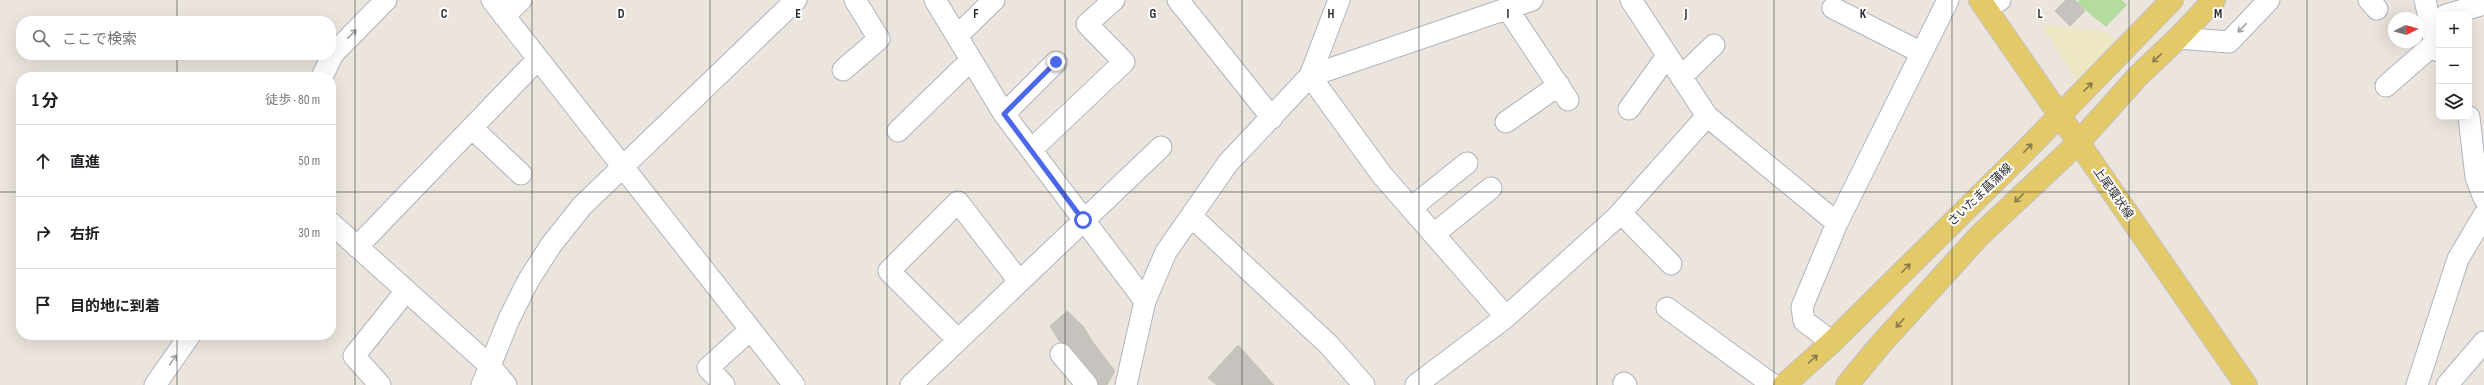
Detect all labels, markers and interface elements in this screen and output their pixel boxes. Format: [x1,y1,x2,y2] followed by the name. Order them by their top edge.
[441,6,448,22] text: C
[618,6,625,22] text: D
[795,6,801,22] text: E
[973,6,979,22] text: F
[1150,6,1157,22] text: G
[1328,6,1335,22] text: H
[1507,6,1510,22] text: I
[1684,6,1688,22] text: J
[1860,6,1867,22] text: K
[2037,6,2043,22] text: L
[2214,6,2222,22] text: M
[2388,12,2424,48] north arrow
[2436,12,2472,120] map controls
[2436,12,2472,48] button: +
[16,16,336,60] search box
[2237,23,2247,33] one-way arrow
[30,27,52,49] icon: search
[347,29,357,39] one-way arrow
[62,30,137,49] text: ここで検索
[2436,48,2472,84] button: −
[1047,53,1065,71] route end
[2152,53,2162,63] one-way arrow
[2083,82,2093,92] one-way arrow
[2436,84,2472,120] button: layers
[32,91,58,111] text: 1 分
[265,92,320,108] text: 徒歩 · 80 m
[2024,143,2033,153] one-way arrow
[32,150,54,172] icon: ahead
[70,153,100,172] text: 直進
[299,153,320,169] text: 50 m
[1945,161,2015,229] street label: さいたま菖蒲線
[2090,164,2136,222] street label: 上尾環状線
[2014,193,2024,203] one-way arrow
[1074,211,1092,229] route start
[32,222,54,244] icon: right
[70,225,100,244] text: 右折
[298,225,320,241] text: 30 m
[1901,263,1911,273] one-way arrow
[32,294,54,316] icon: arrive
[70,297,160,316] text: 目的地に到着
[1896,317,1905,327] one-way arrow
[1808,354,1818,364] one-way arrow
[169,355,177,366] one-way arrow

